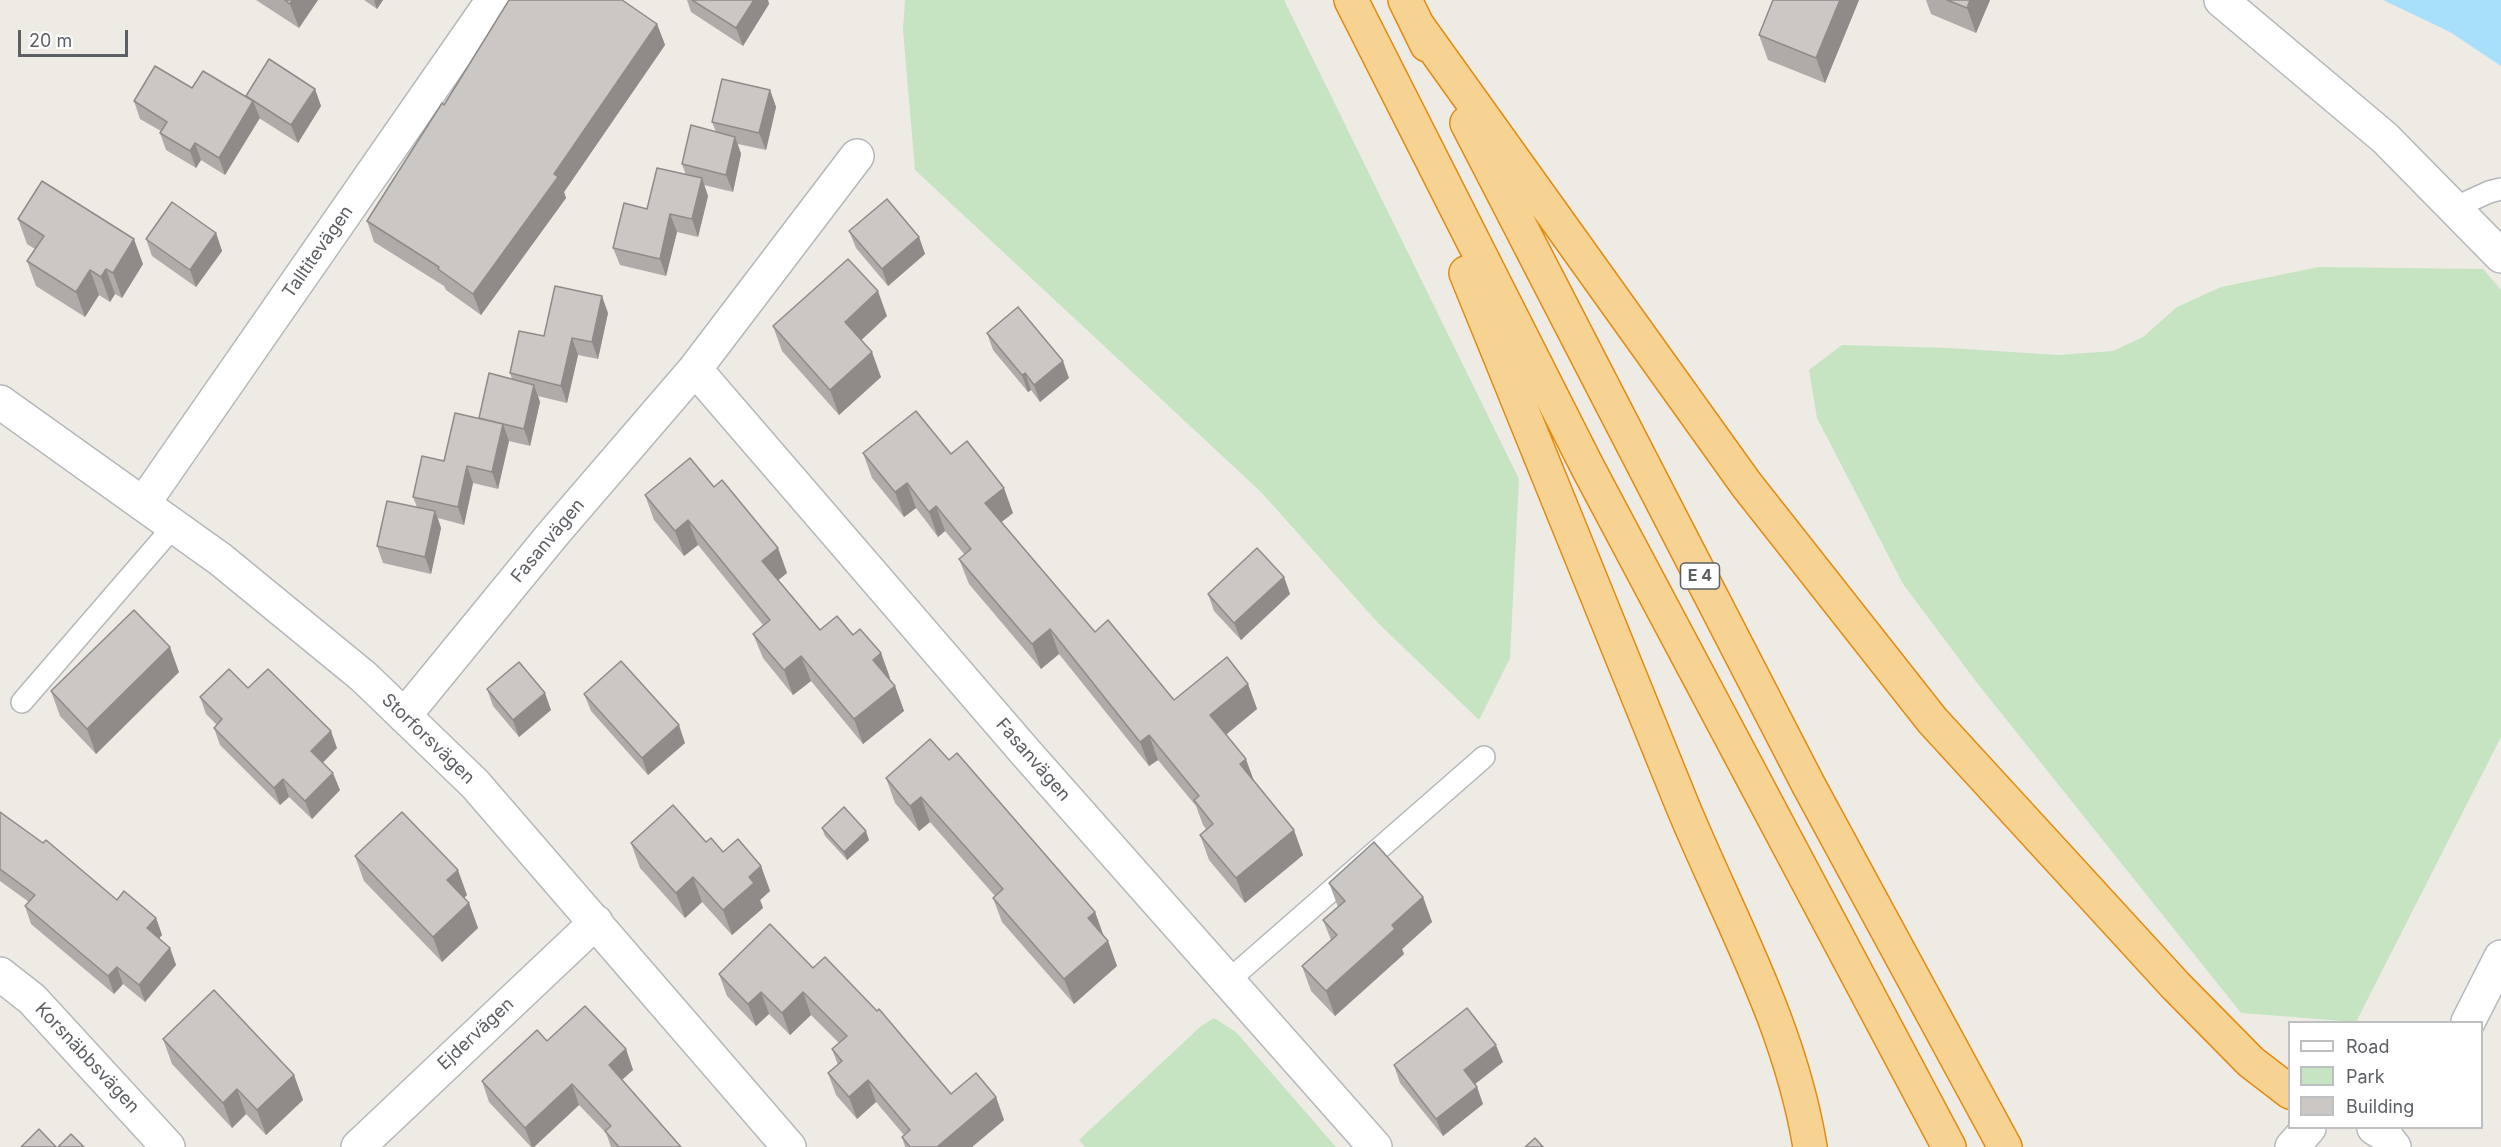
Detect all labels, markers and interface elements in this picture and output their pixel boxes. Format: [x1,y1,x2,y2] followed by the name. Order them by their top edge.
[21,18,130,56] scale bar
[29,30,72,51] text: 20 m
[278,202,358,302] street label: Talltitevägen
[507,495,589,587] street label: Fasanvägen
[1680,563,1720,589] road number: E 4
[377,689,479,789] street label: Storforsvägen
[991,714,1075,806] street label: Fasanvägen
[434,993,518,1075] street label: Ejdervägen
[30,998,144,1118] street label: Korsnäbbsvägen
[2288,1021,2483,1129] legend
[2346,1036,2389,1057] text: Road
[2346,1066,2385,1087] text: Park
[2346,1096,2414,1117] text: Building

